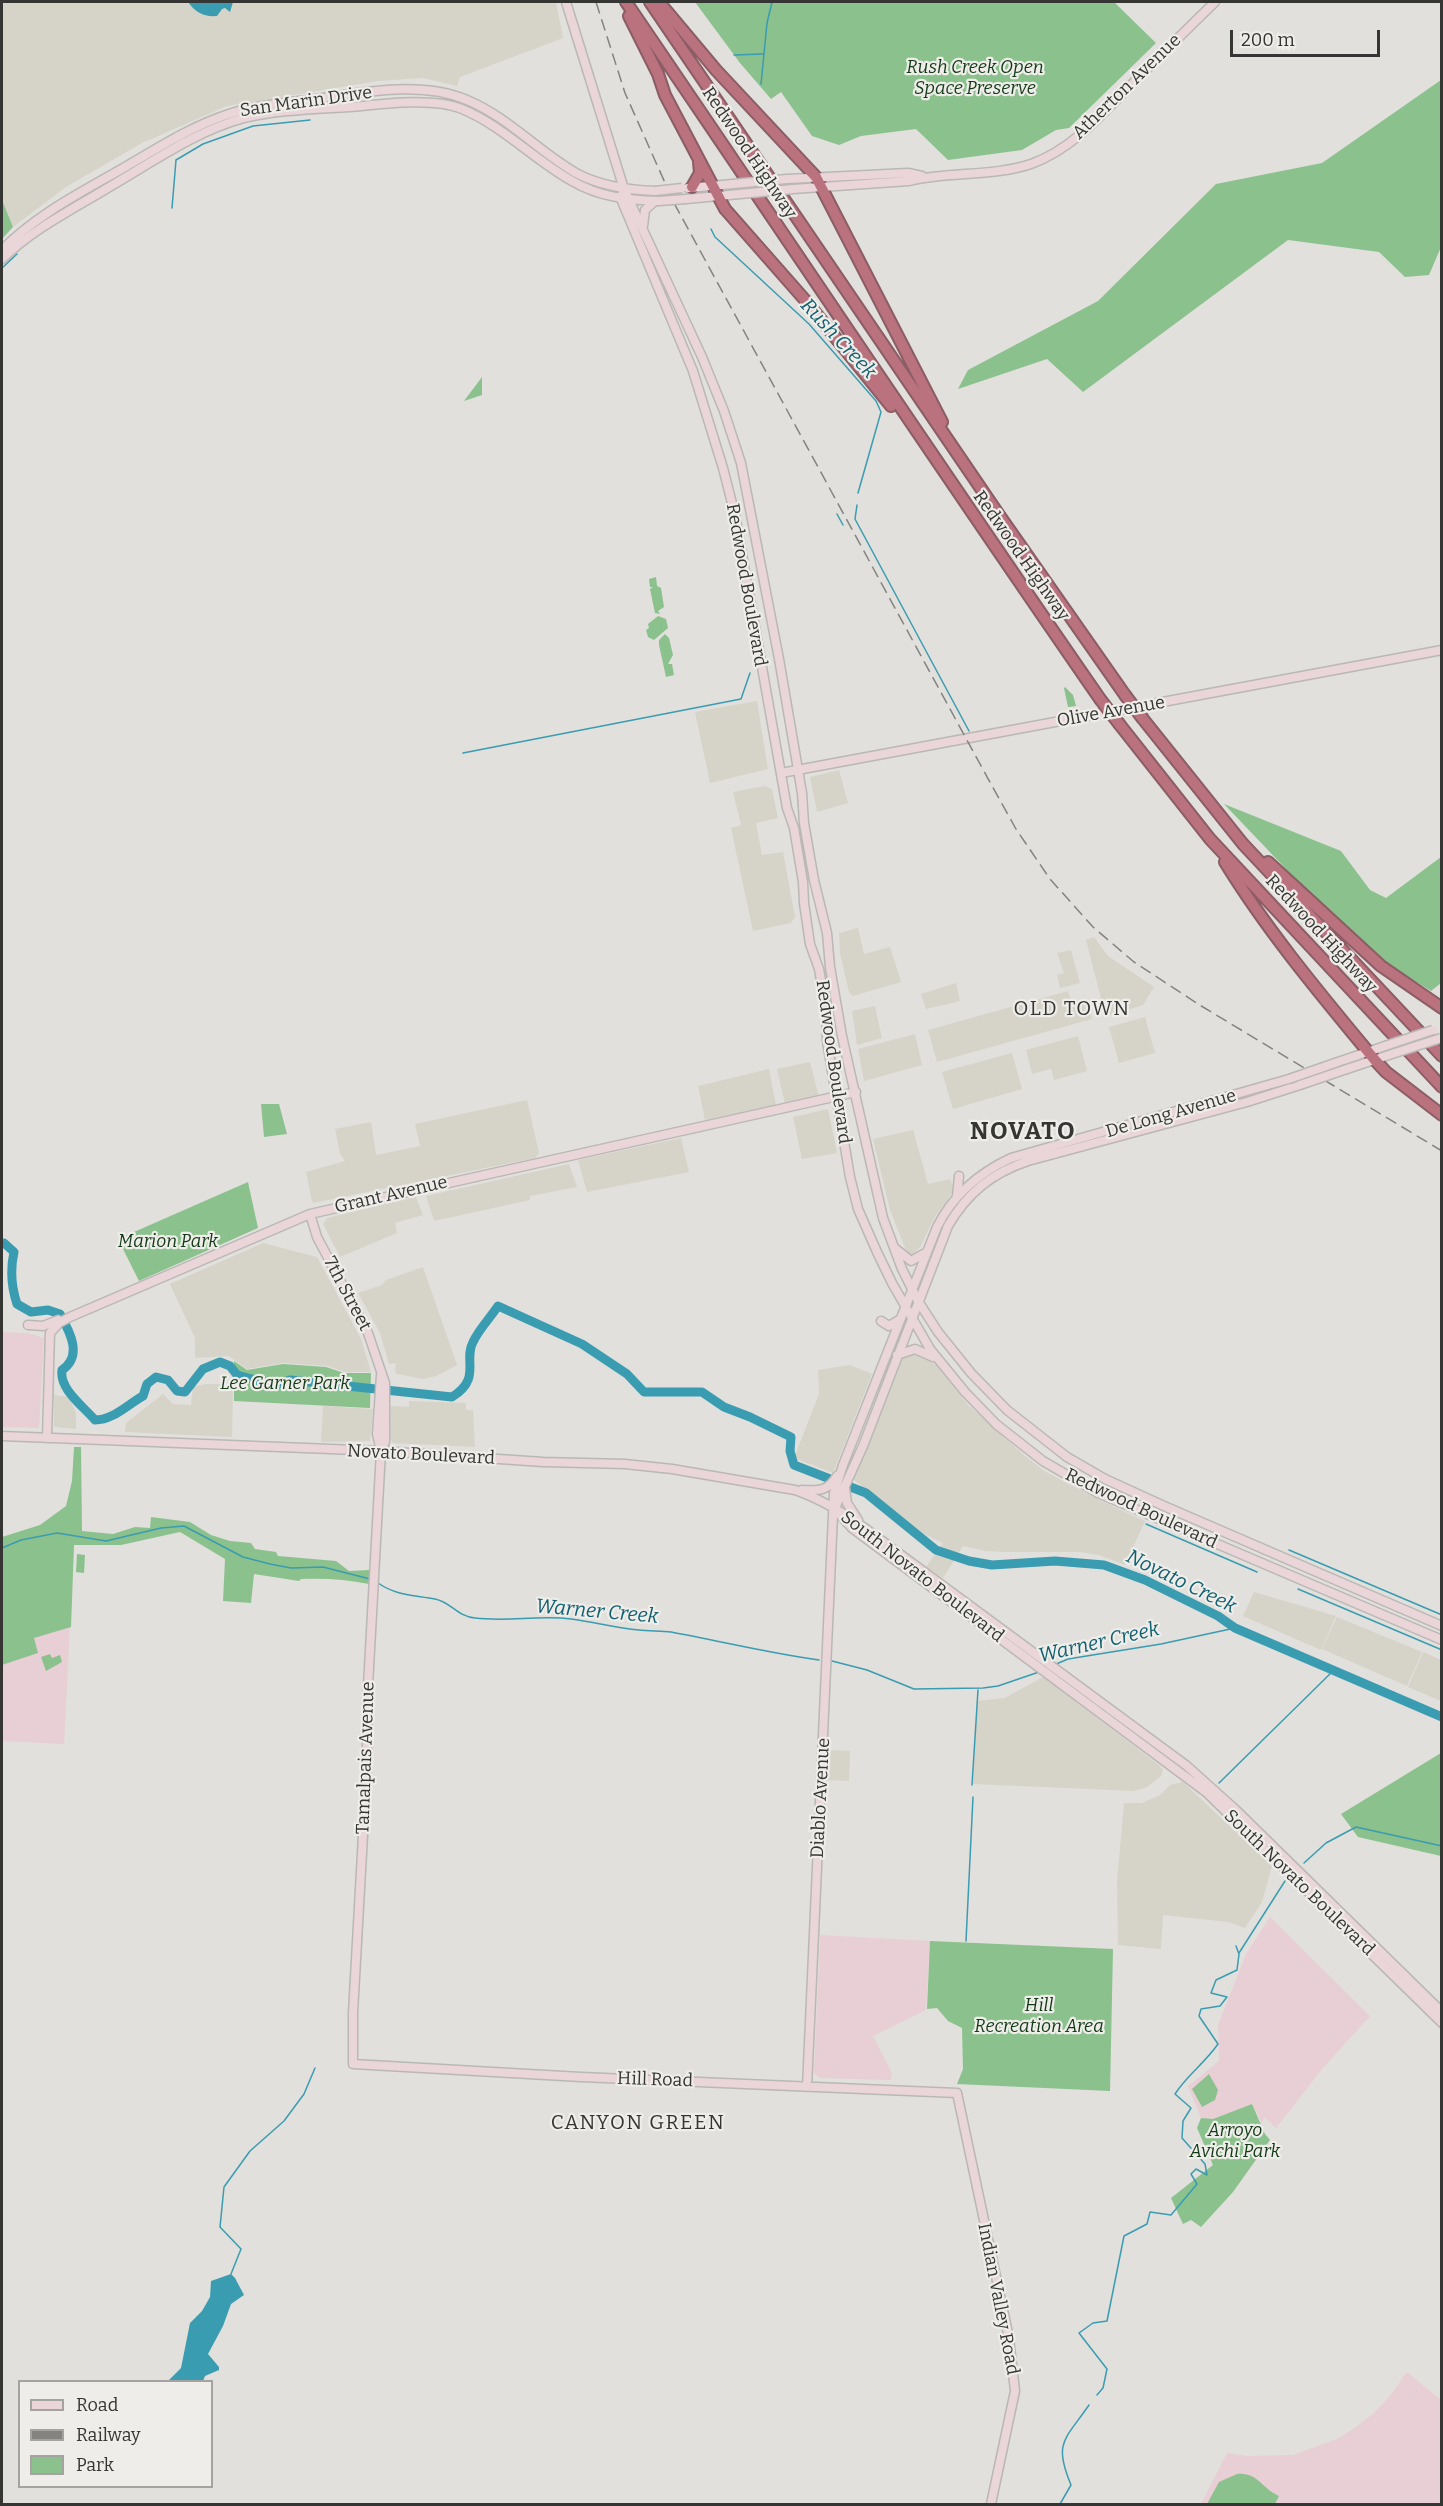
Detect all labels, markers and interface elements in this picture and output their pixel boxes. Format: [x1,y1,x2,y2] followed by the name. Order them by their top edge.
[1233,18,1383,56] scale bar
[1241,29,1295,51] text: 200 m
[1068,30,1186,144] street label: Atherton Avenue
[906,57,1044,100] park label: Rush Creek Open Space Preserve
[239,82,373,122] street label: San Marin Drive
[697,83,801,223] street label: Redwood Highway
[795,294,881,384] water label: Rush Creek
[968,487,1074,625] street label: Redwood Highway
[721,502,771,668] street label: Redwood Boulevard
[1055,692,1167,732] street label: Olive Avenue
[1261,870,1381,998] street label: Redwood Highway
[811,979,855,1145] street label: Redwood Boulevard
[1013,997,1131,1021] district label: OLD TOWN
[1103,1085,1239,1143] street label: De Long Avenue
[970,1118,1076,1146] district label: NOVATO
[332,1172,450,1218] street label: Grant Avenue
[118,1231,218,1253] park label: Marion Park
[318,1253,376,1335] street label: 7th Street
[220,1373,350,1395] park label: Lee Garner Park
[347,1440,495,1470] street label: Novato Boulevard
[1061,1464,1221,1554] street label: Redwood Boulevard
[836,1507,1008,1647] street label: South Novato Boulevard
[1122,1545,1240,1619] water label: Novato Creek
[535,1595,659,1629] water label: Warner Creek
[1036,1617,1162,1669] water label: Warner Creek
[353,1681,379,1835] street label: Tamalpais Avenue
[807,1737,835,1859] street label: Diablo Avenue
[1219,1805,1379,1961] street label: South Novato Boulevard
[974,1995,1104,2038] park label: Hill Recreation Area
[617,2068,693,2092] street label: Hill Road
[551,2111,725,2135] district label: CANYON GREEN
[1190,2120,1280,2162] park label: Arroyo Avichi Park
[973,2221,1023,2377] street label: Indian Valley Road
[18,2380,213,2488] legend
[76,2394,118,2416] text: Road
[76,2424,140,2446] text: Railway
[76,2454,114,2476] text: Park

